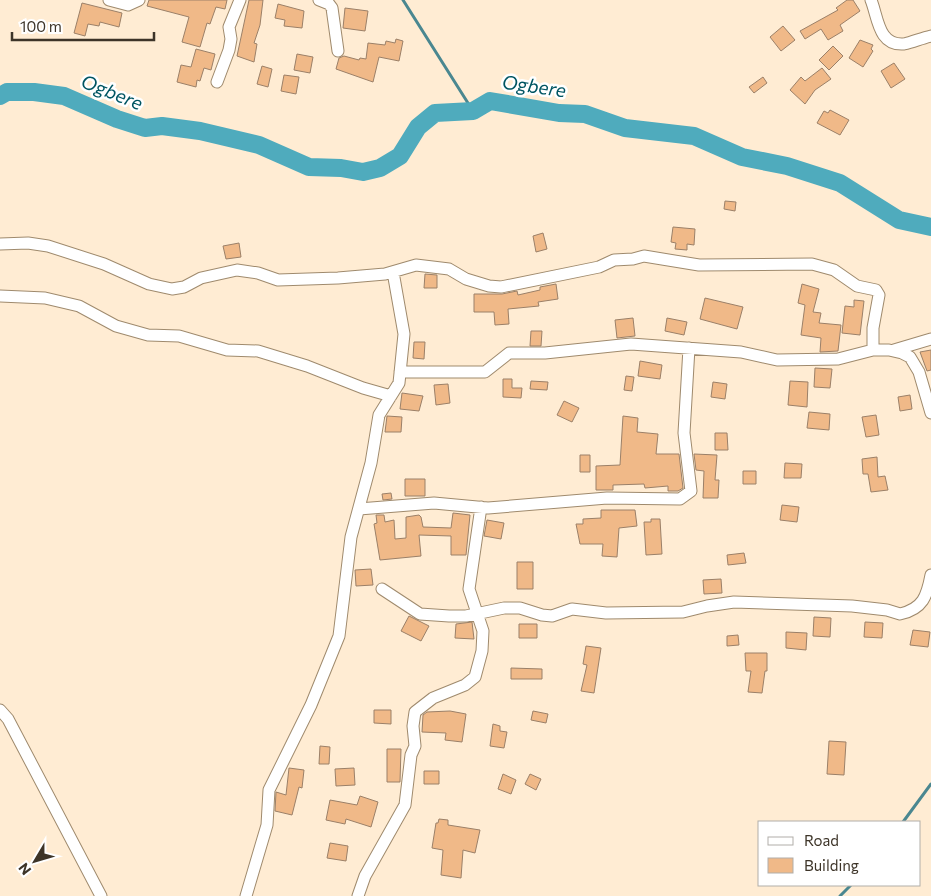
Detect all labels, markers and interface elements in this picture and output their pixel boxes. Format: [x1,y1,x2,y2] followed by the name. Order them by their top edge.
[12,10,155,42] scale bar
[20,17,62,35] text: 100 m
[78,69,146,114] water label: Ogbere
[501,70,568,101] water label: Ogbere
[758,821,921,886] legend
[804,831,839,849] text: Road
[10,836,60,886] north arrow
[804,856,859,874] text: Building
[14,860,34,879] text: N

